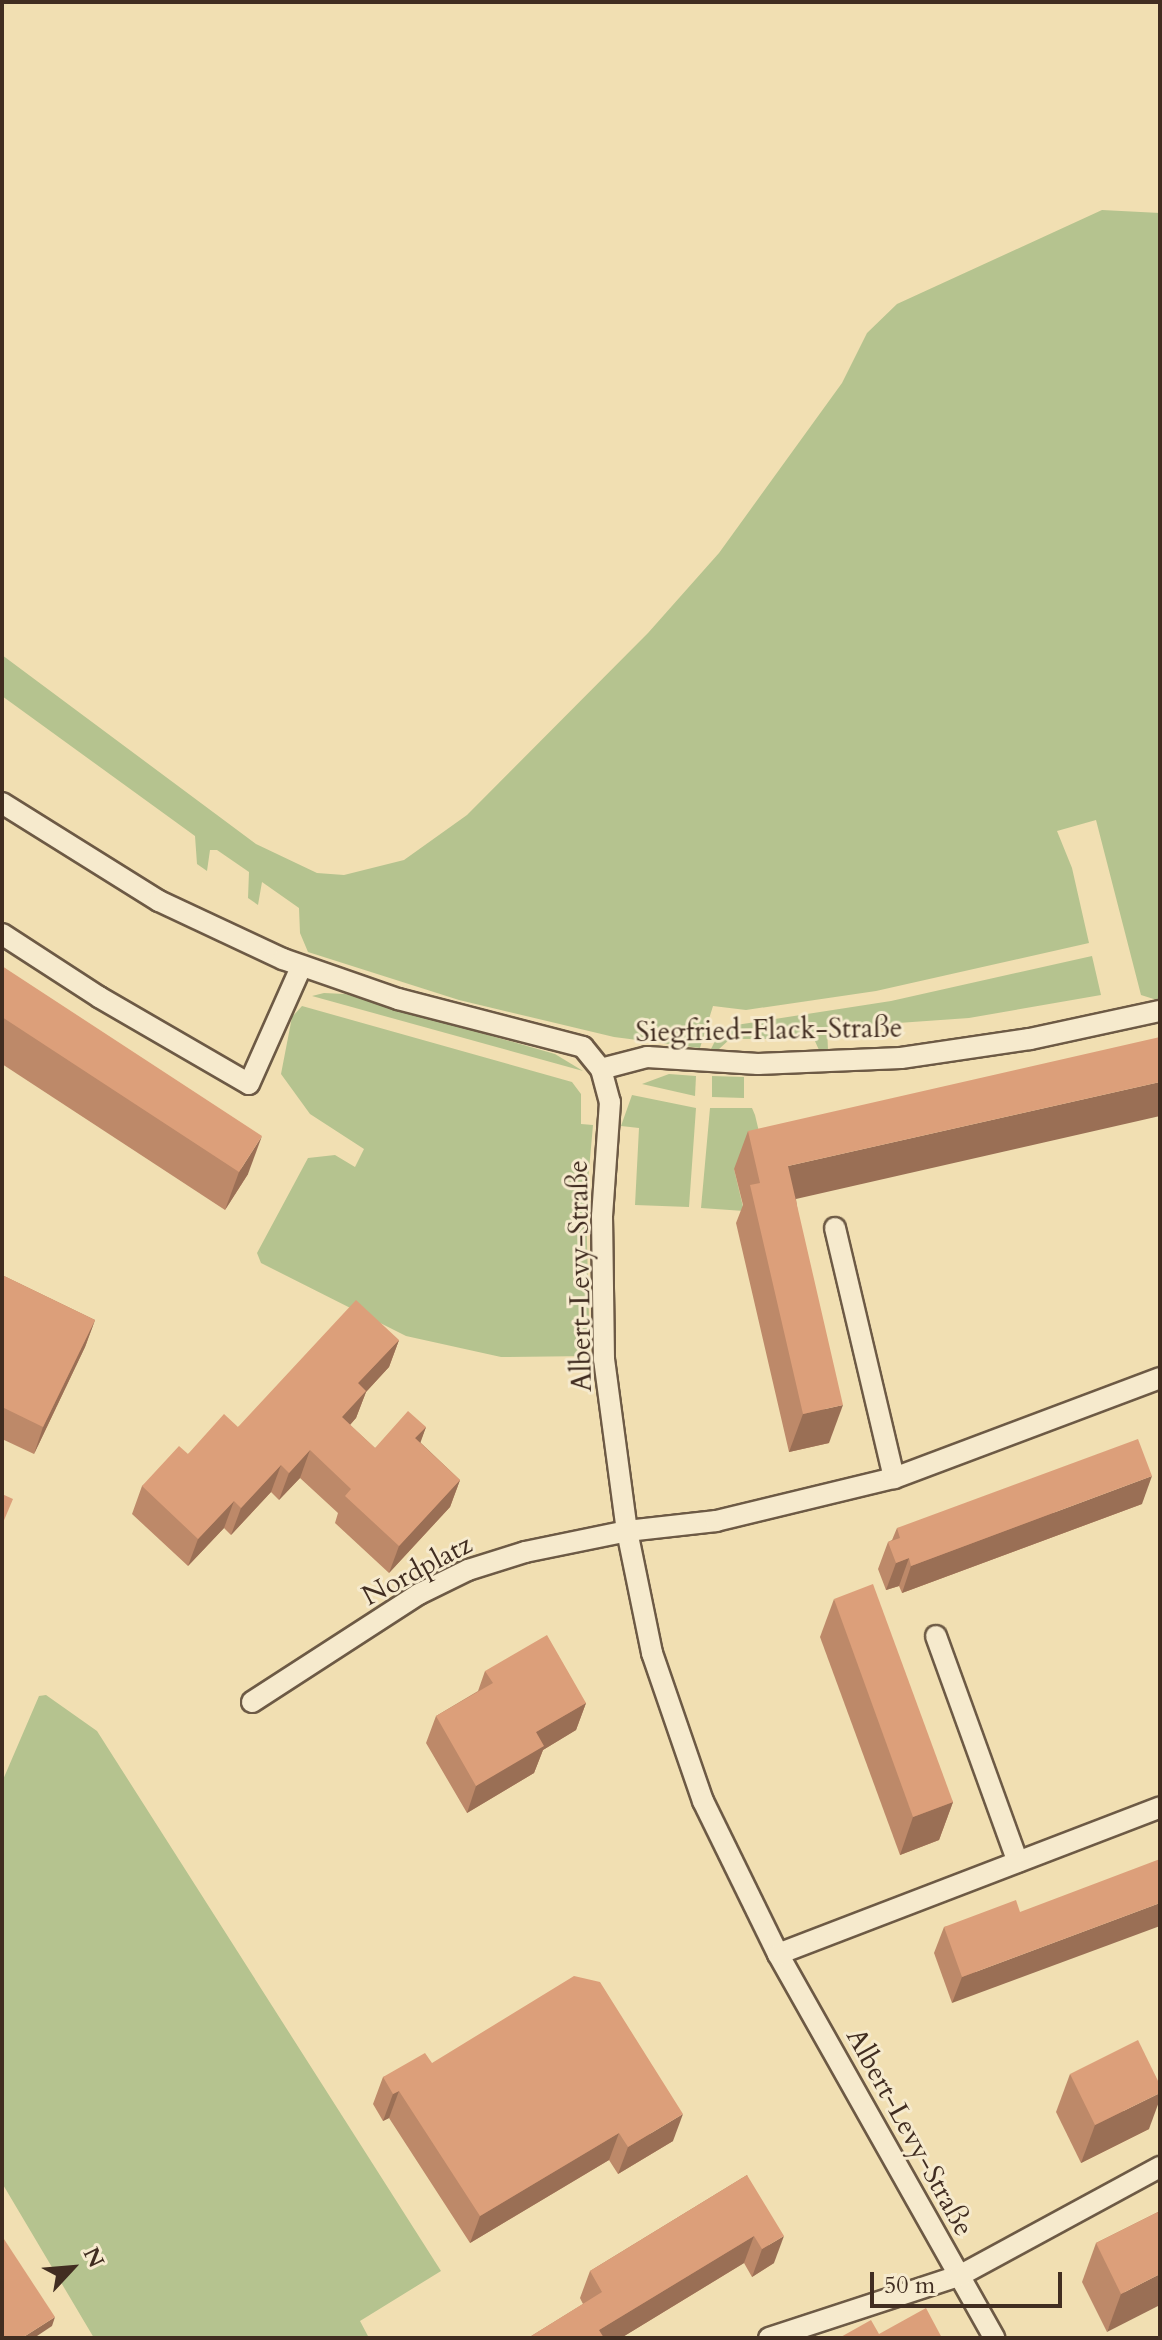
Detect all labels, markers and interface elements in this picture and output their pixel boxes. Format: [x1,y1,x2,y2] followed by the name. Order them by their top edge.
[635,1011,903,1049] street label: Siegfried-Flack-Straße
[561,1160,599,1392] street label: Albert-Levy-Straße
[356,1527,478,1613] street label: Nordplatz
[839,2022,981,2242] street label: Albert-Levy-Straße
[32,2228,112,2308] north arrow
[76,2242,111,2273] text: N
[874,2256,1066,2306] scale bar
[884,2269,935,2302] text: 50 m

